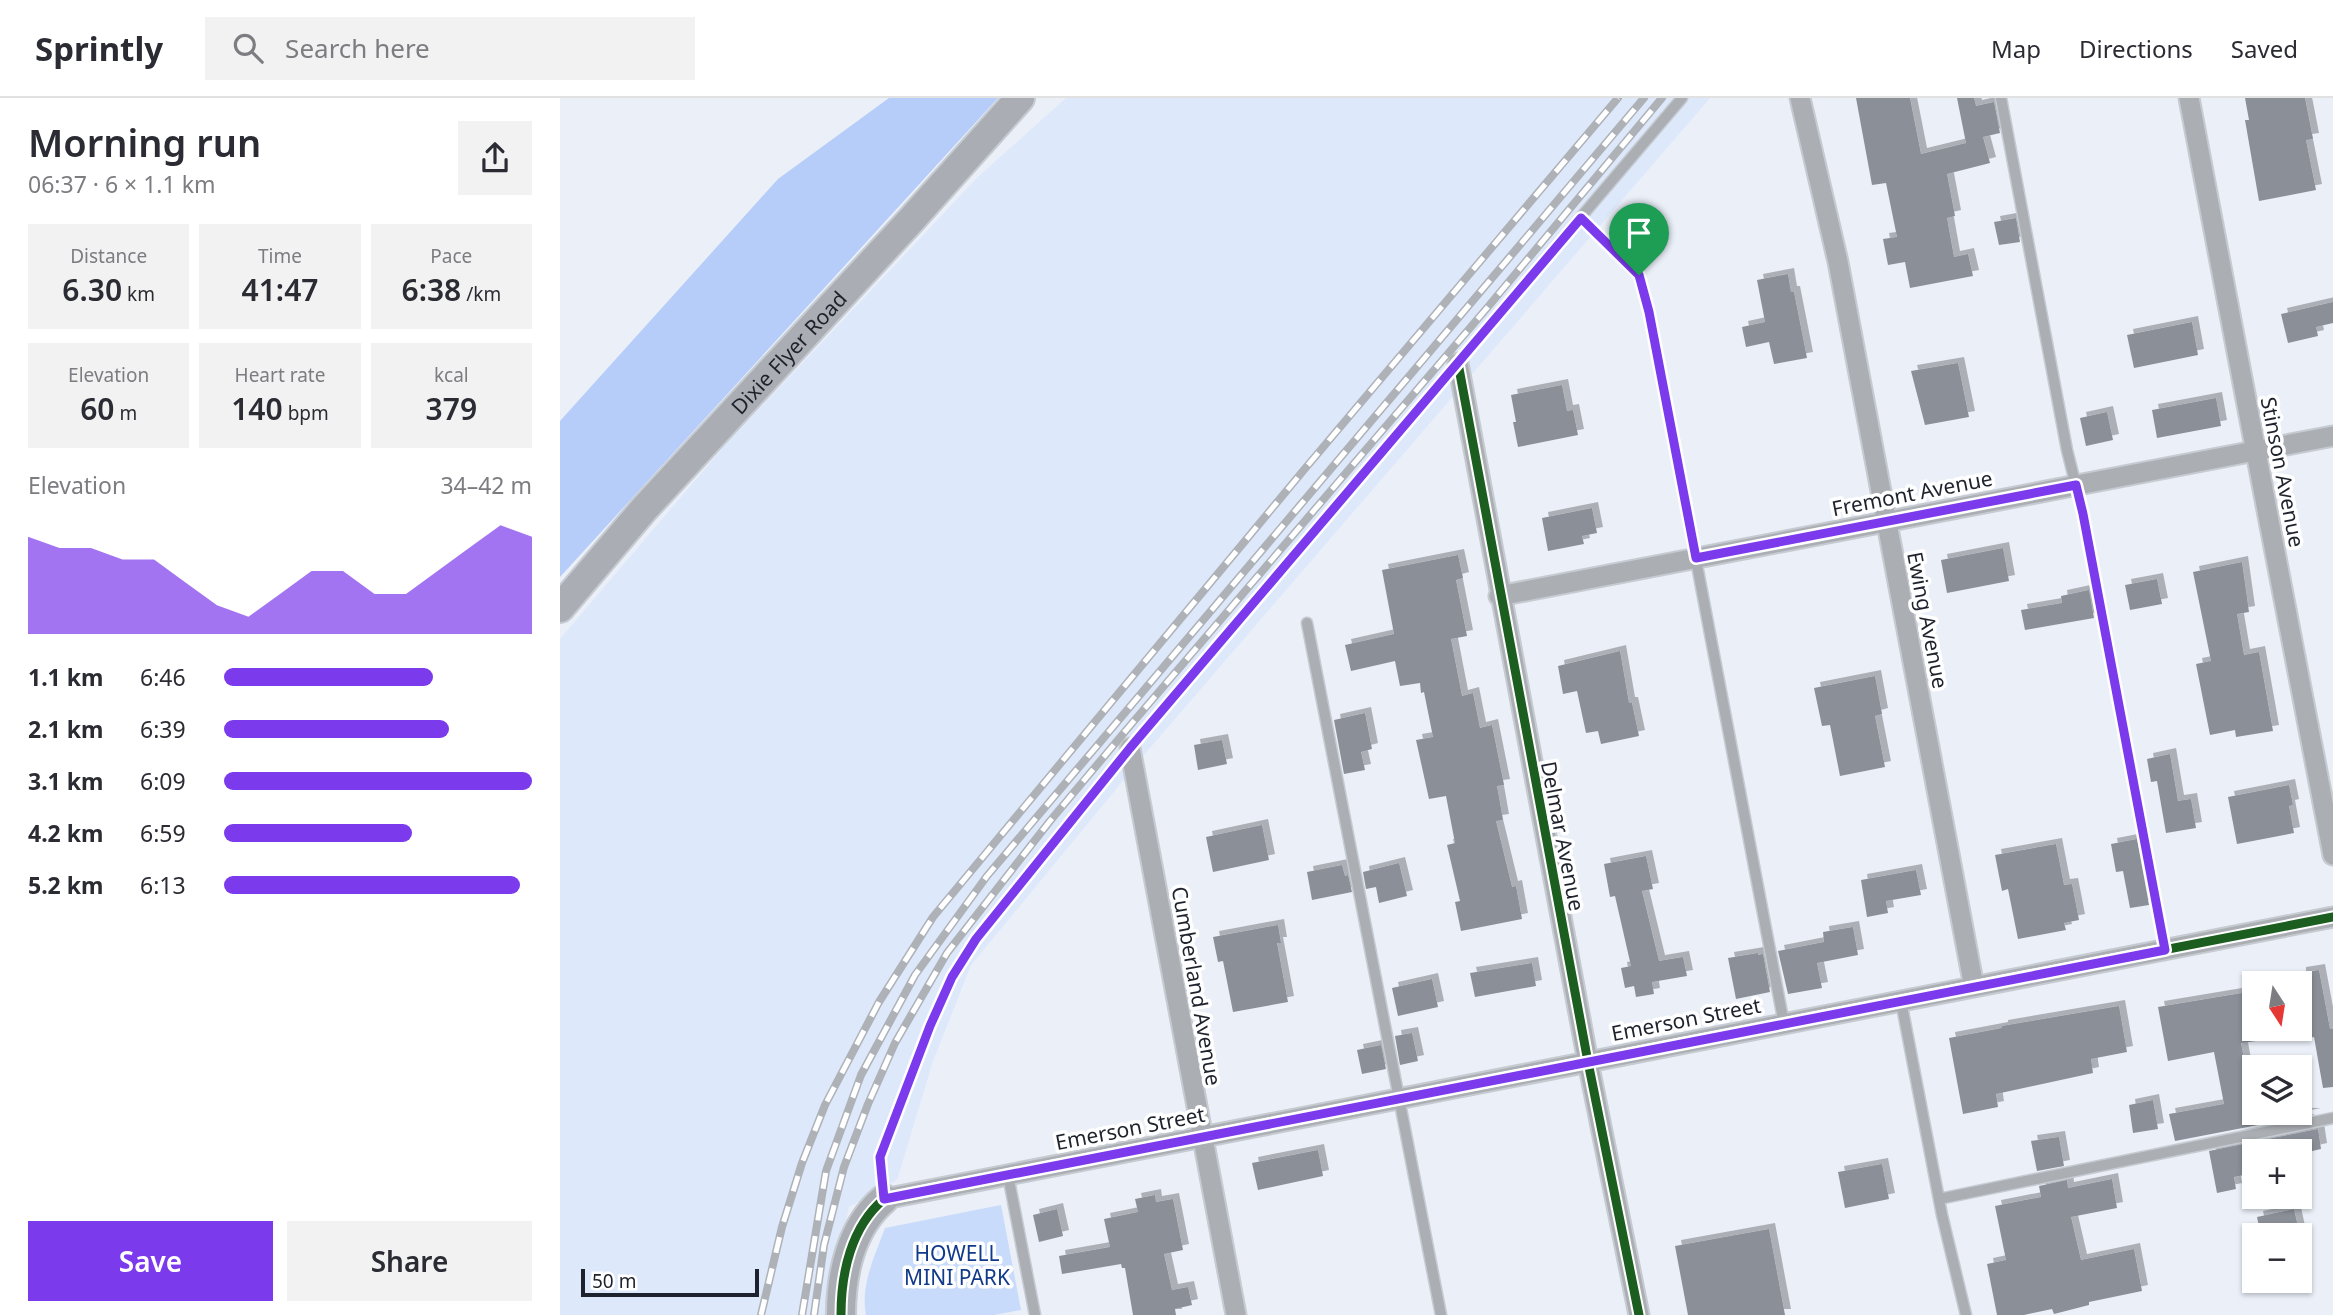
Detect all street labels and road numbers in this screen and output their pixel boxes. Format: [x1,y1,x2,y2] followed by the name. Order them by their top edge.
[725,285,853,420] street label: Dixie Flyer Road
[2255,395,2311,549] street label: Stinson Avenue
[1829,464,1995,522] street label: Fremont Avenue
[1901,549,1955,691] street label: Ewing Avenue
[1535,759,1591,913] street label: Delmar Avenue
[1166,884,1228,1088] street label: Cumberland Avenue
[1609,991,1764,1047] street label: Emerson Street
[1053,1100,1208,1156] street label: Emerson Street

